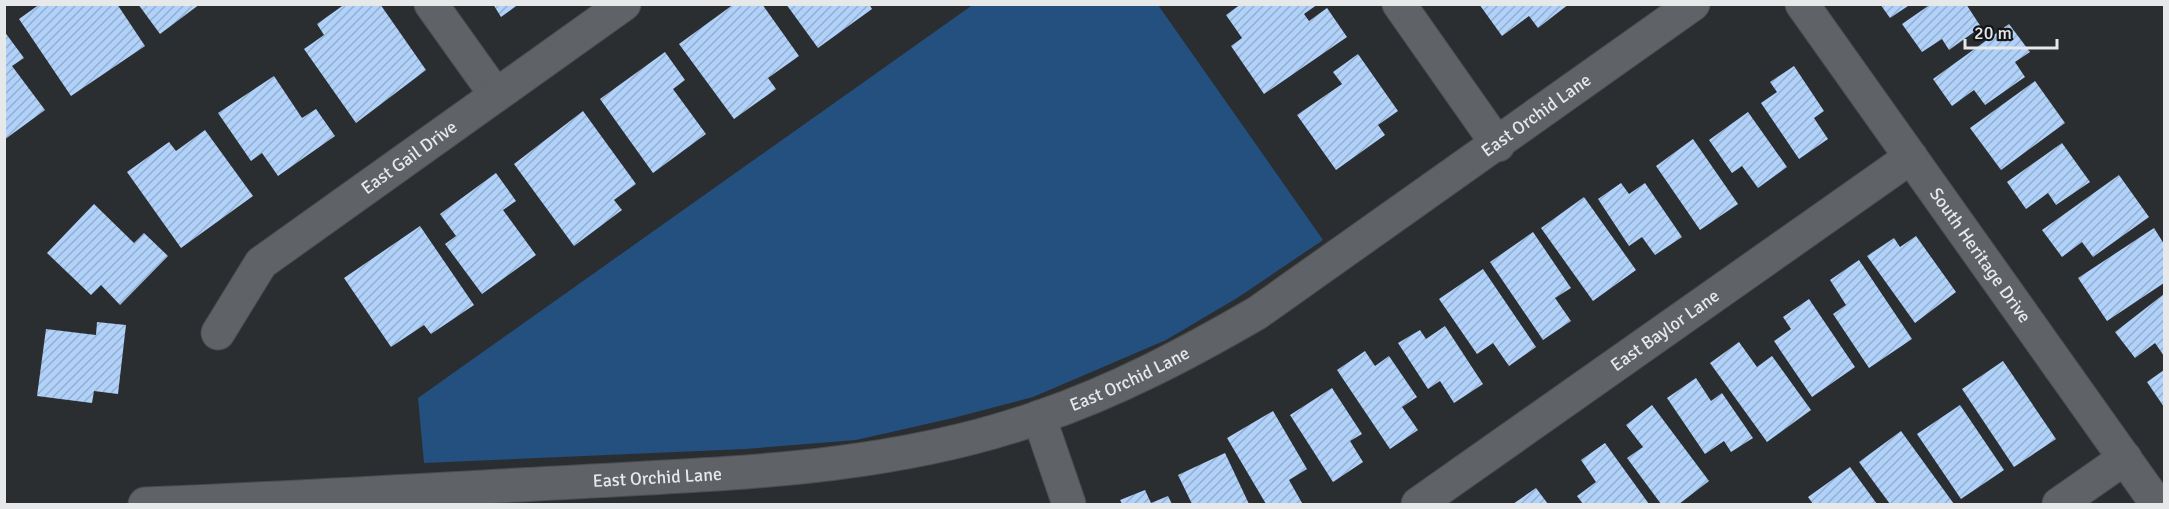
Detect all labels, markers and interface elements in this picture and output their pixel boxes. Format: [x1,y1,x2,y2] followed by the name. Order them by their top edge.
[1965,12,2056,50] scale bar
[1974,22,2012,44] text: 20 m
[1477,69,1595,162] street label: East Orchid Lane
[357,116,461,199] street label: East Gail Drive
[1925,183,2036,327] street label: South Heritage Drive
[1606,284,1724,376] street label: East Baylor Lane
[1066,342,1193,416] street label: East Orchid Lane
[592,463,723,492] street label: East Orchid Lane

